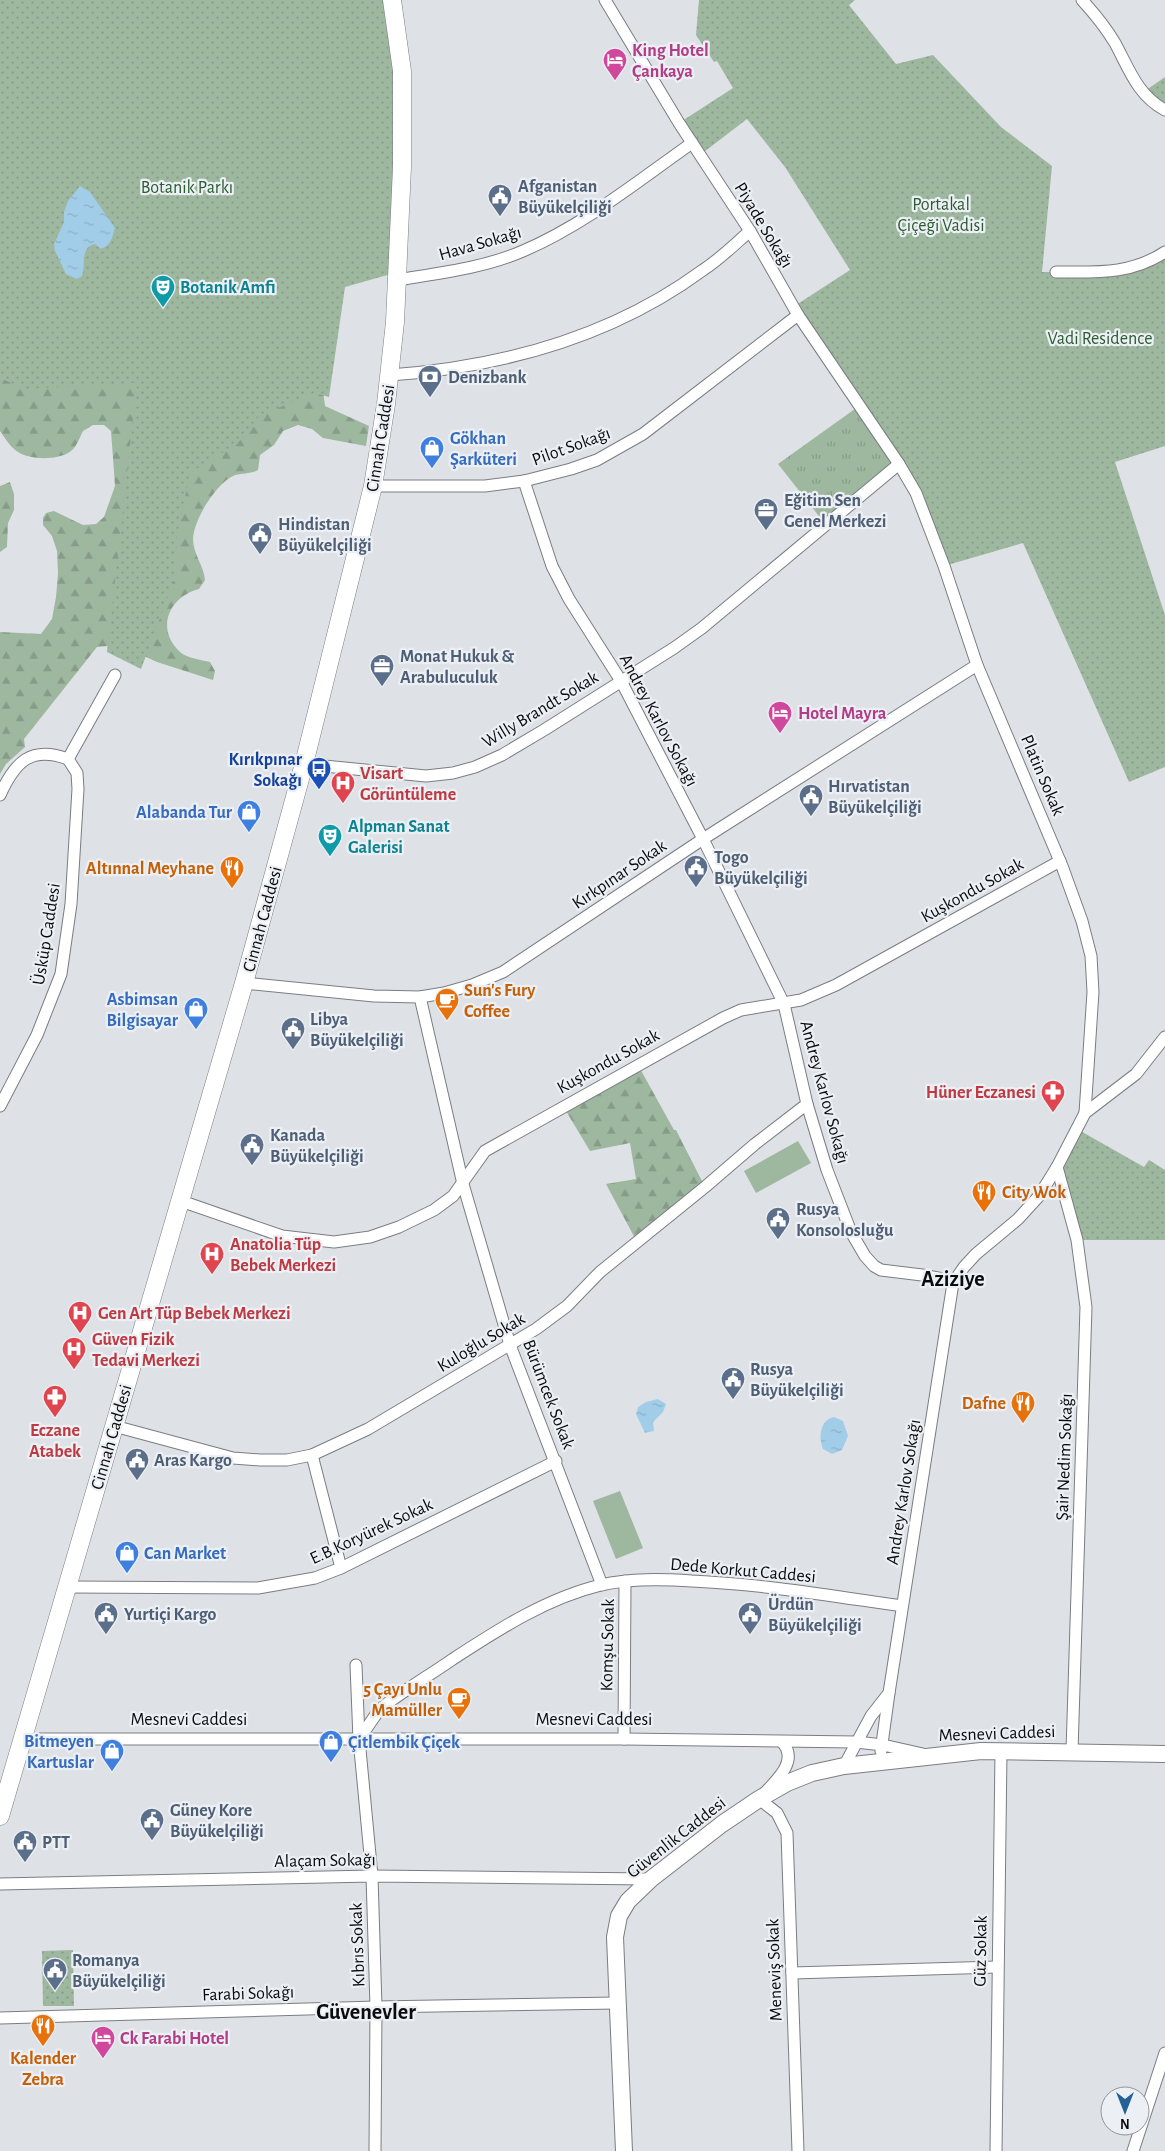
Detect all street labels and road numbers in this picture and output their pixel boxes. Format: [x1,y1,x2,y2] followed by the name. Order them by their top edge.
[731,180,796,271] street label: Piyade Sokağı
[437,224,524,264] street label: Hava Sokağı
[364,383,398,493] street label: Cinnah Caddesi
[530,424,613,469] street label: Pilot Sokağı
[616,651,701,790] street label: Andrey Karlov Sokağı
[479,668,602,752] street label: Willy Brandt Sokak
[1017,732,1067,819] street label: Platin Sokak
[569,836,671,913] street label: Kırkpınar Sokak
[918,855,1027,926] street label: Kuşkondu Sokak
[240,865,286,974] street label: Cinnah Caddesi
[28,882,64,986] street label: Üsküp Caddesi
[796,1019,852,1166] street label: Andrey Karlov Sokağı
[554,1026,663,1097] street label: Kuşkondu Sokak
[435,1309,529,1376] street label: Kuloğlu Sokak
[519,1337,577,1452] street label: Bürümcek Sokak
[88,1383,136,1492] street label: Cinnah Caddesi
[1054,1393,1076,1521] street label: Şair Nedim Sokağı
[884,1418,924,1566] street label: Andrey Karlov Sokağı
[307,1495,436,1568] street label: E.B.Koryürek Sokak
[669,1556,817,1586] street label: Dede Korkut Caddesi
[598,1598,618,1691] street label: Komşu Sokak
[131,1711,247,1729] street label: Mesnevi Caddesi
[536,1711,652,1729] street label: Mesnevi Caddesi
[938,1723,1056,1745] street label: Mesnevi Caddesi
[624,1794,729,1882] street label: Güvenlik Caddesi
[274,1851,376,1871] street label: Alaçam Sokağı
[348,1902,368,1987] street label: Kıbrıs Sokak
[971,1914,991,1987] street label: Güz Sokak
[764,1918,786,2022] street label: Meneviş Sokak
[202,1983,294,2005] street label: Farabi Sokağı

